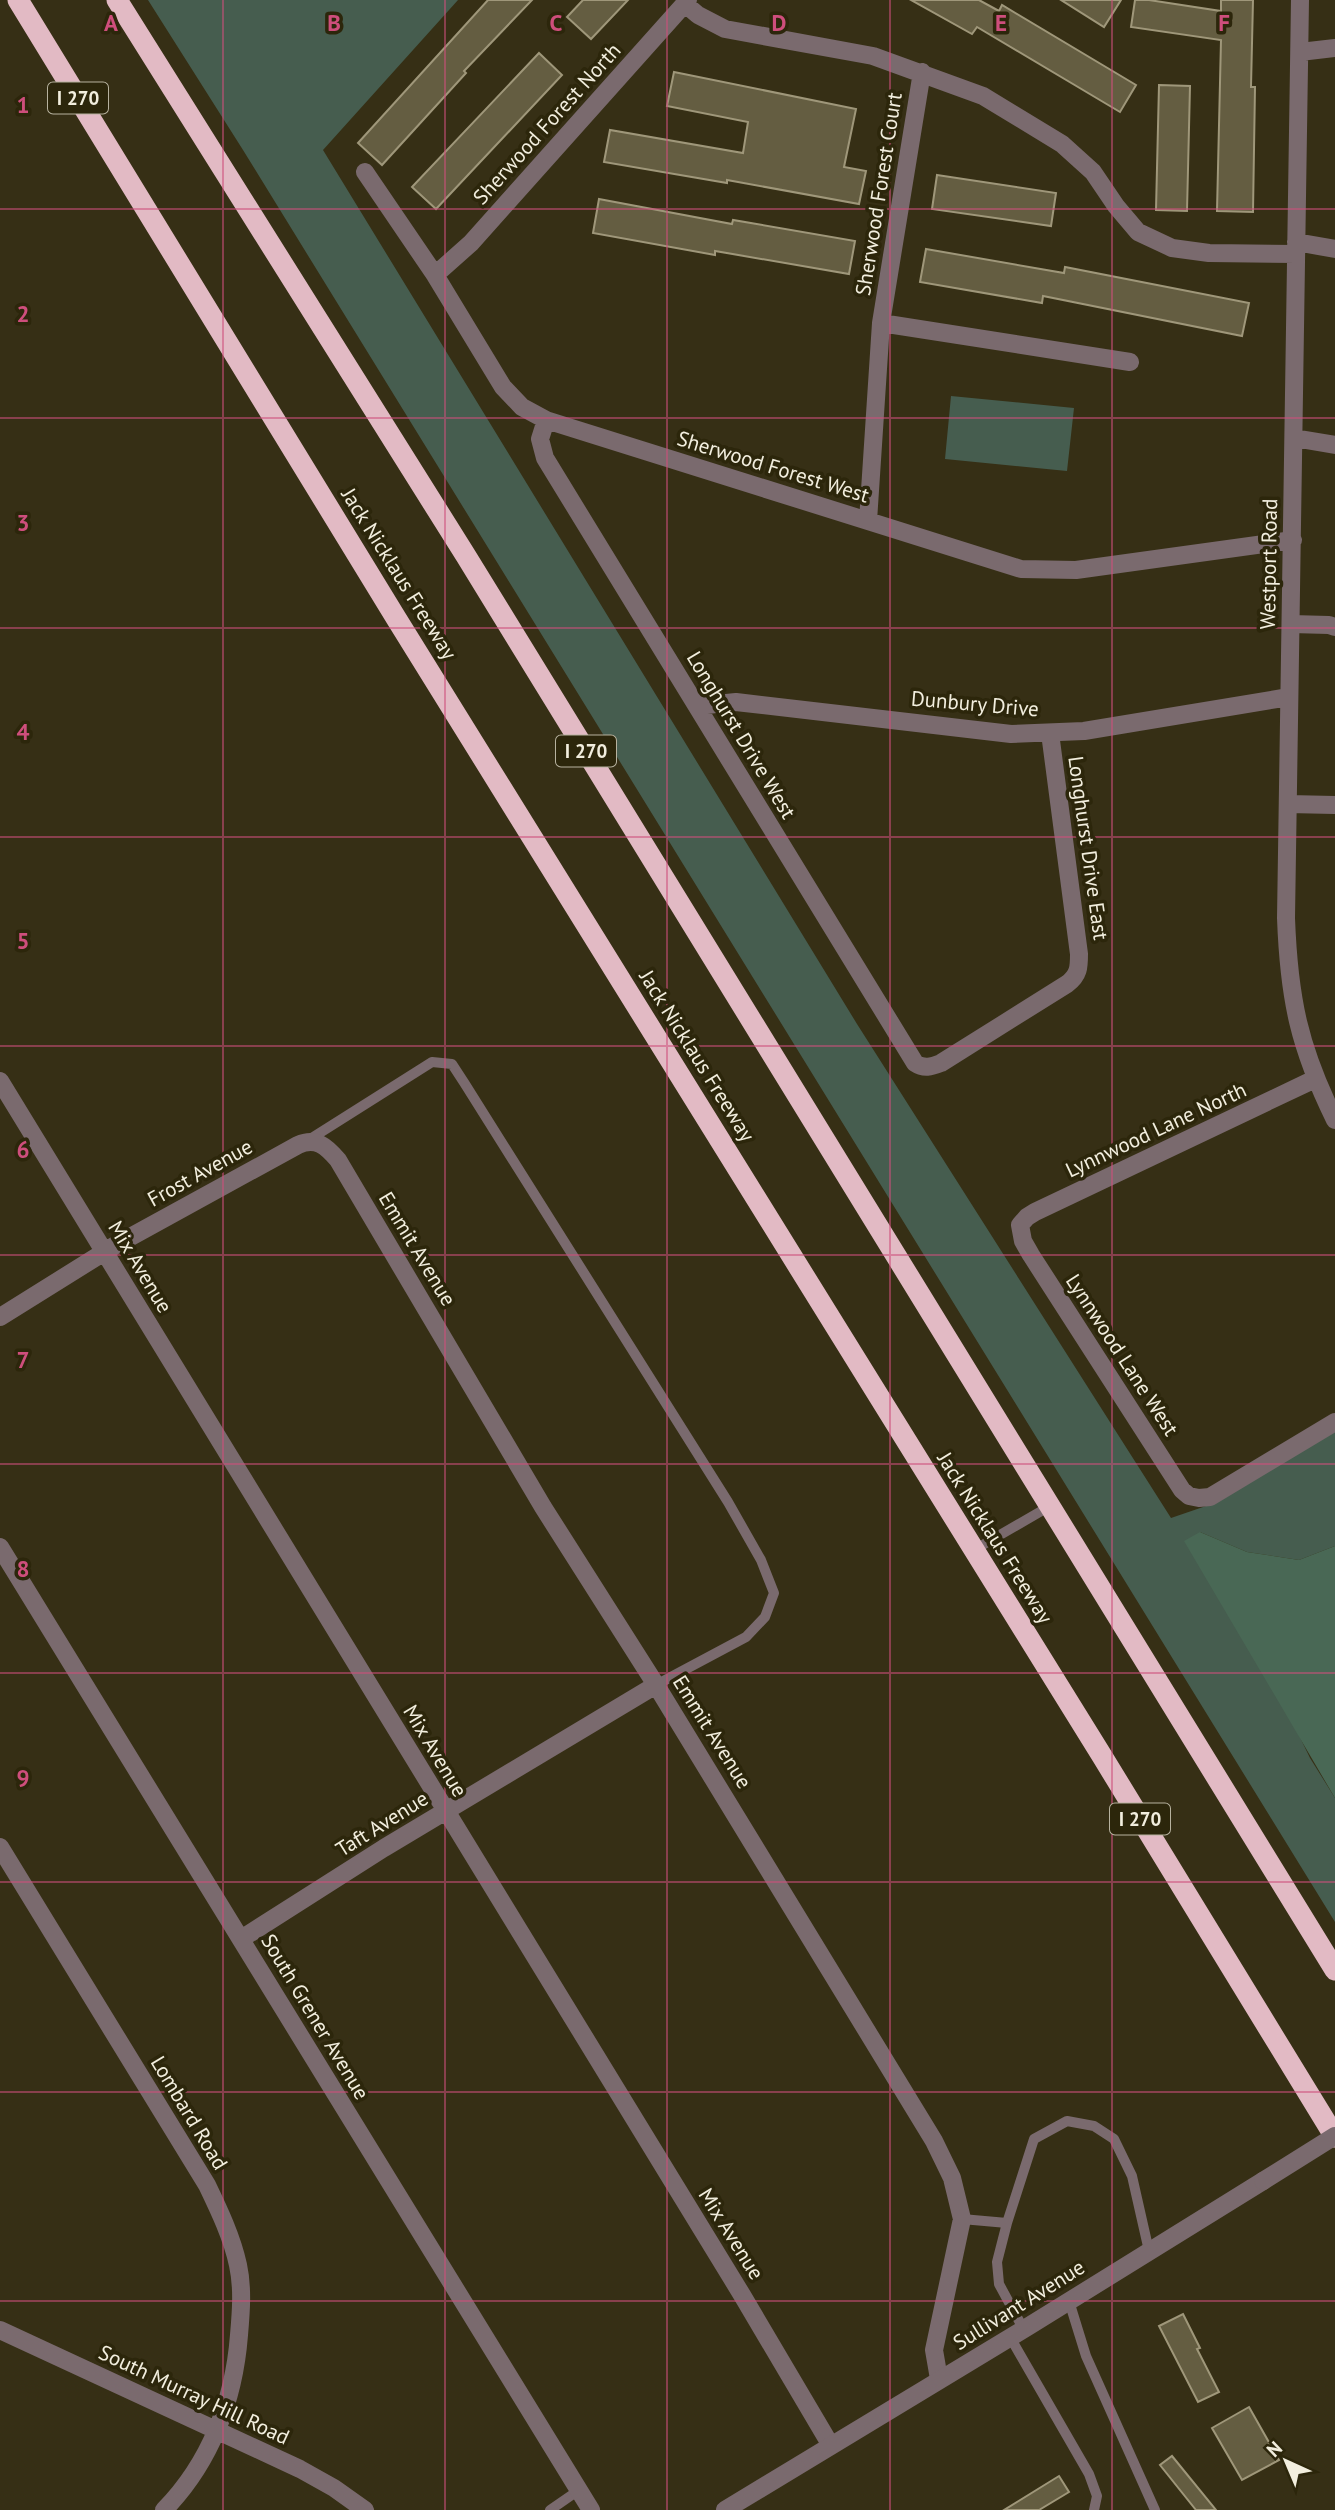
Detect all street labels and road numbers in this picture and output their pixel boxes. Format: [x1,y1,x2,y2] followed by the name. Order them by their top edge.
[467,37,626,210] street label: Sherwood Forest North
[48,82,108,114] road number: I 270
[849,90,908,297] street label: Sherwood Forest Court
[674,424,872,509] street label: Sherwood Forest West
[335,482,463,665] street label: Jack Nicklaus Freeway
[1254,498,1283,630] street label: Westport Road
[681,646,802,823] street label: Longhurst Drive West
[910,684,1040,723] street label: Dunbury Drive
[556,736,616,766] road number: I 270
[1062,754,1115,942] street label: Longhurst Drive East
[633,964,761,1147] street label: Jack Nicklaus Freeway
[1061,1076,1251,1183] street label: Lynnwood Lane North
[143,1133,257,1212] street label: Frost Avenue
[373,1187,462,1311] street label: Emmit Avenue
[102,1216,179,1318] street label: Mix Avenue
[1060,1269,1185,1441] street label: Lynnwood Lane West
[931,1446,1059,1629] street label: Jack Nicklaus Freeway
[667,1670,758,1793] street label: Emmit Avenue
[397,1700,474,1802] street label: Mix Avenue
[331,1785,433,1863] street label: Taft Avenue
[1110,1803,1170,1834] road number: I 270
[255,1929,376,2104] street label: South Grener Avenue
[145,2051,234,2175] street label: Lombard Road
[693,2183,770,2285] street label: Mix Avenue
[948,2253,1090,2356] street label: Sullivant Avenue
[95,2339,294,2451] street label: South Murray Hill Road

